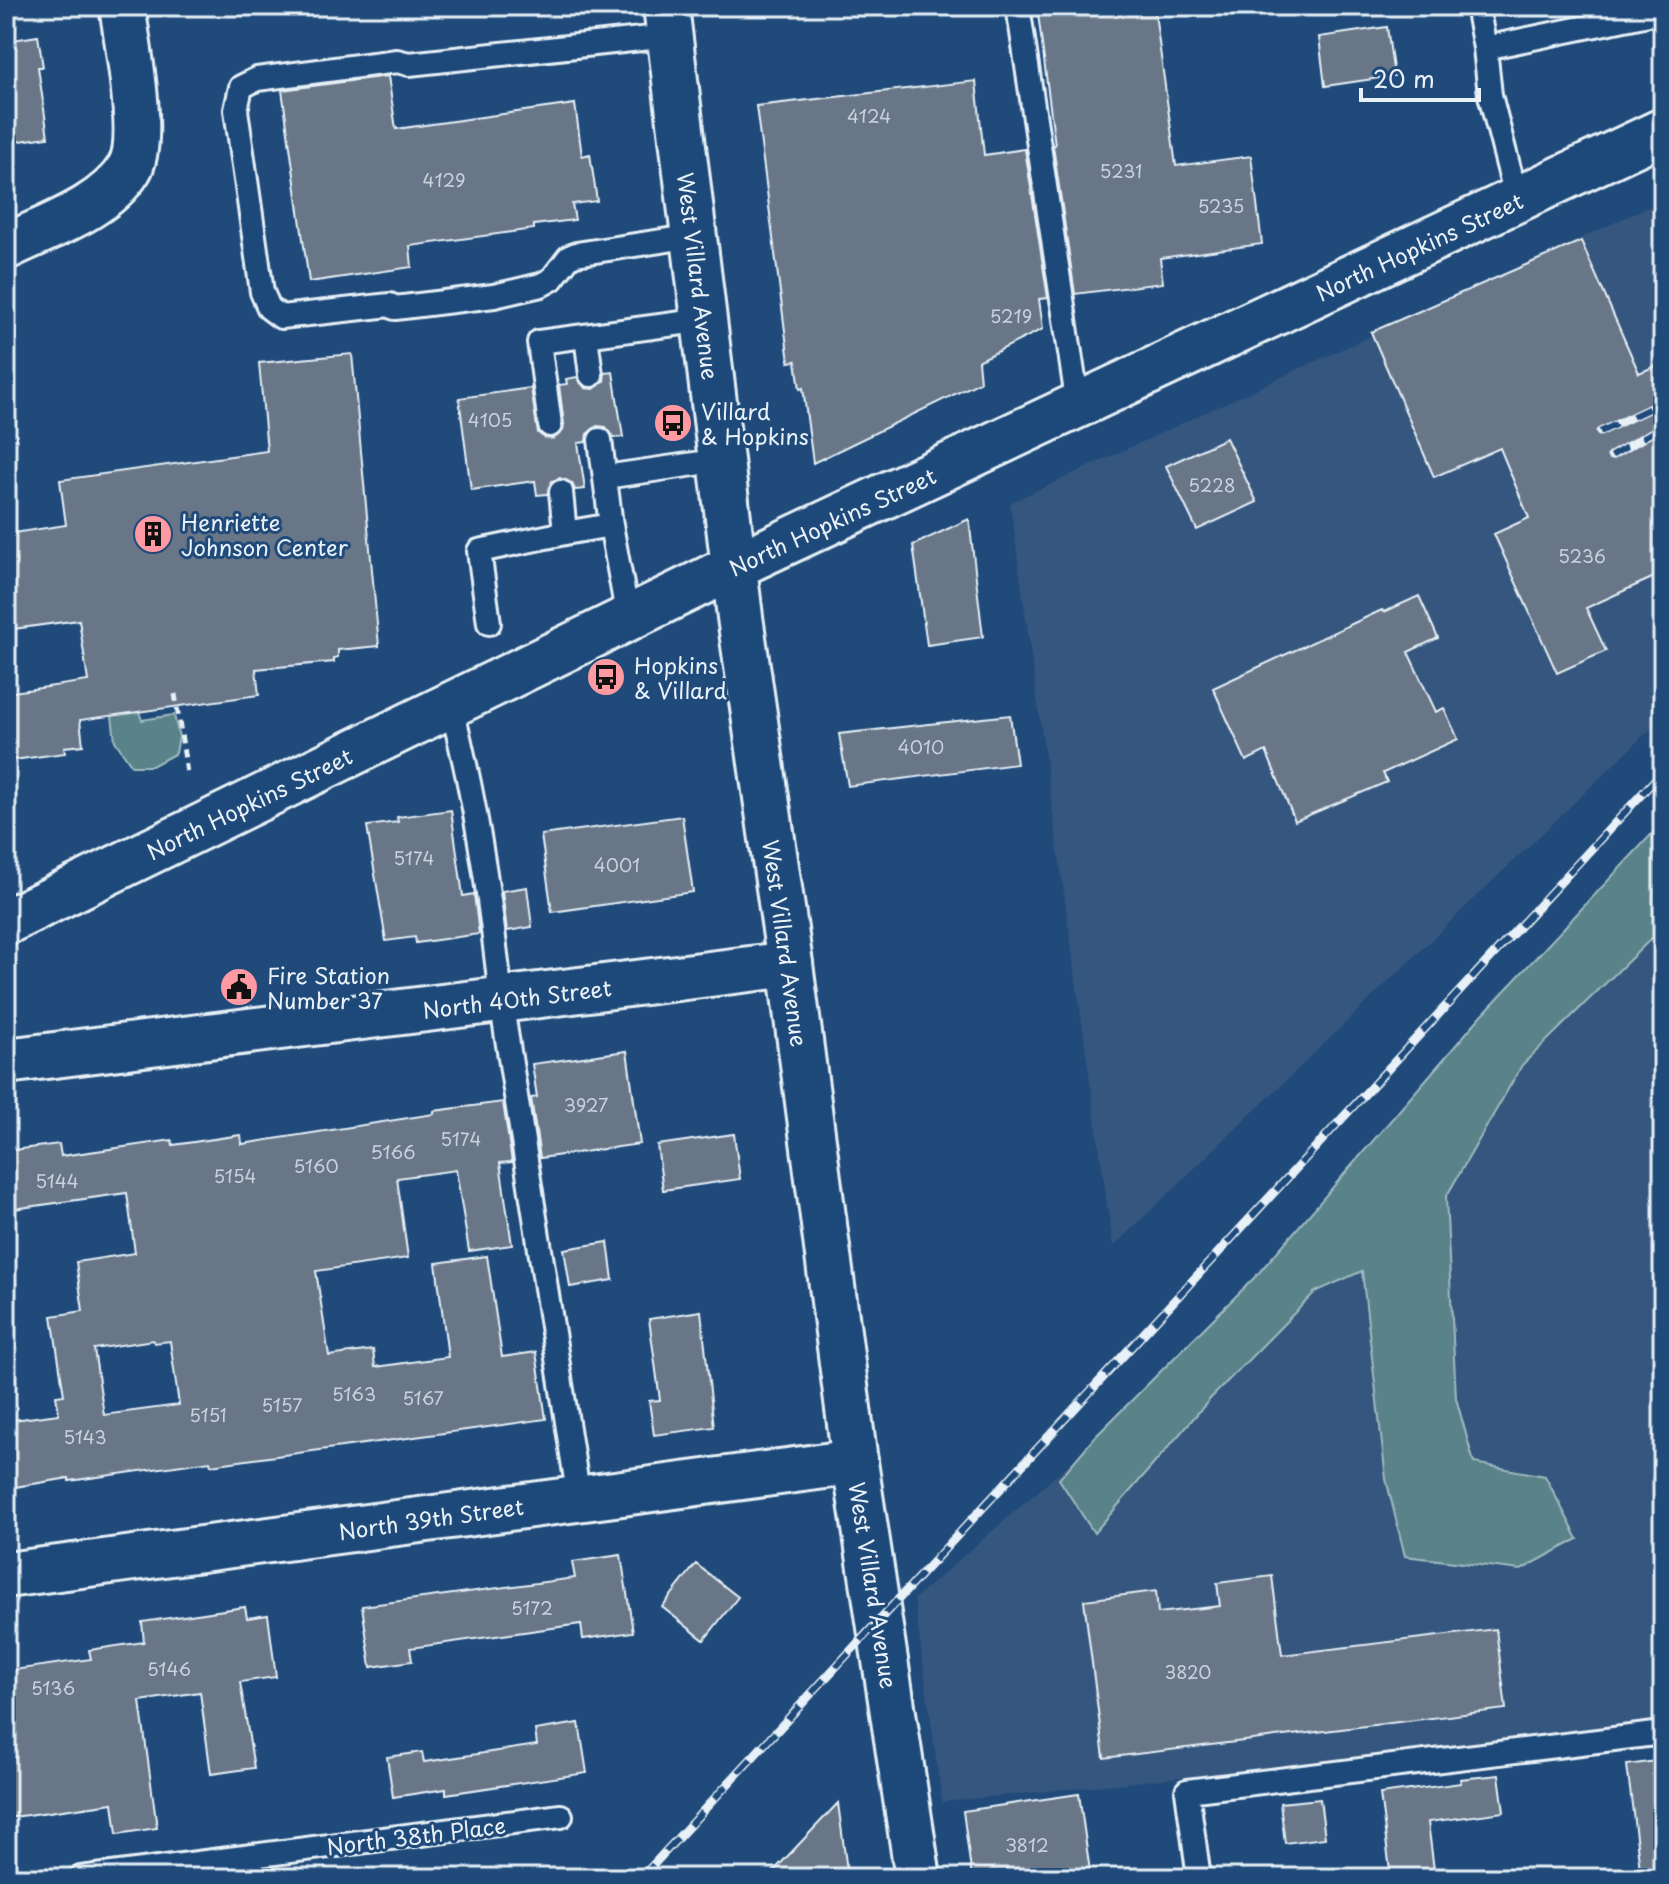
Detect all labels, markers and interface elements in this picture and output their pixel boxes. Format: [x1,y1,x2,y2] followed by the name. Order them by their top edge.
[1361,52,1479,102] scale bar
[1373,60,1435,96] text: 20 m
[847,102,891,129] house number: 4124
[1100,157,1142,184] house number: 5231
[423,166,465,193] house number: 4129
[670,170,728,382] street label: West Villard Avenue
[1310,183,1528,309] street label: North Hopkins Street
[1198,192,1244,219] house number: 5235
[990,302,1032,329] house number: 5219
[701,394,809,452] place label: Villard & Hopkins
[652,402,694,444] bus stop icon: Villard & Hopkins
[468,406,512,433] house number: 4105
[723,458,941,584] street label: North Hopkins Street
[1188,471,1236,498] house number: 5228
[181,505,349,563] place label: Henriette Johnson Center
[132,513,174,555] building icon: Henriette Johnson Center
[1558,542,1606,569] house number: 5236
[634,648,727,706] place label: Hopkins & Villard
[585,656,627,698] bus stop icon: Hopkins & Villard
[898,733,944,760] house number: 4010
[141,739,357,867] street label: North Hopkins Street
[755,837,817,1049] street label: West Villard Avenue
[394,844,434,871] house number: 5174
[594,851,640,878] house number: 4001
[267,958,390,1016] place label: Fire Station Number 37
[218,966,260,1008] public building icon: Fire Station Number 37
[421,970,613,1026] street label: North 40th Street
[564,1091,608,1118] house number: 3927
[441,1125,481,1152] house number: 5174
[371,1138,415,1165] house number: 5166
[293,1152,339,1179] house number: 5160
[214,1162,256,1189] house number: 5154
[35,1167,79,1194] house number: 5144
[332,1380,376,1407] house number: 5163
[402,1384,444,1411] house number: 5167
[262,1391,302,1418] house number: 5157
[189,1401,227,1428] house number: 5151
[63,1423,107,1450] house number: 5143
[841,1479,907,1691] street label: West Villard Avenue
[336,1489,526,1547] street label: North 39th Street
[511,1594,553,1621] house number: 5172
[147,1655,191,1682] house number: 5146
[1164,1658,1212,1685] house number: 3820
[31,1674,75,1701] house number: 5136
[325,1808,507,1862] street label: North 38th Place
[1005,1831,1049,1858] house number: 3812

